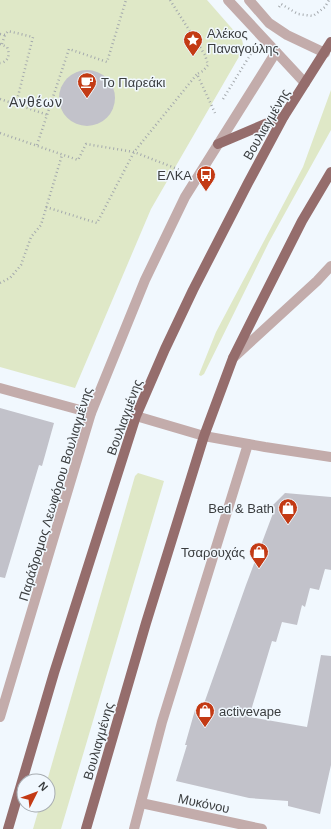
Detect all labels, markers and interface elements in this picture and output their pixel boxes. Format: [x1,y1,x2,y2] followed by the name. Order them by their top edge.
[207,26,279,56] place label: Αλέκος Παναγούλης
[182,29,204,57] place icon: Αλέκος Παναγούλης
[76,71,98,99] cafe icon: Το Παρεάκι
[101,75,165,90] place label: Το Παρεάκι
[240,86,293,163] street label: Βουλιαγμένης
[9,94,63,110] district label: Ανθέων
[195,164,217,192] bus stop icon: ΕΛΚΑ
[157,168,192,183] place label: ΕΛΚΑ
[104,377,145,457] street label: Βουλιαγμένης
[16,385,95,603] street label: Παράδρομος Λεωφόρου Βουλιαγμένης
[277,497,299,525] shop icon: Bed & Bath
[208,501,274,516] place label: Bed & Bath
[248,541,270,569] shop icon: Τσαρουχάς
[181,545,245,560] place label: Τσαρουχάς
[194,700,216,728] shop icon: activevape
[80,701,117,782] street label: Βουλιαγμένης
[219,704,281,719] place label: activevape
[16,773,56,813] north arrow
[36,779,51,793] text: N
[177,791,231,816] street label: Μυκόνου

